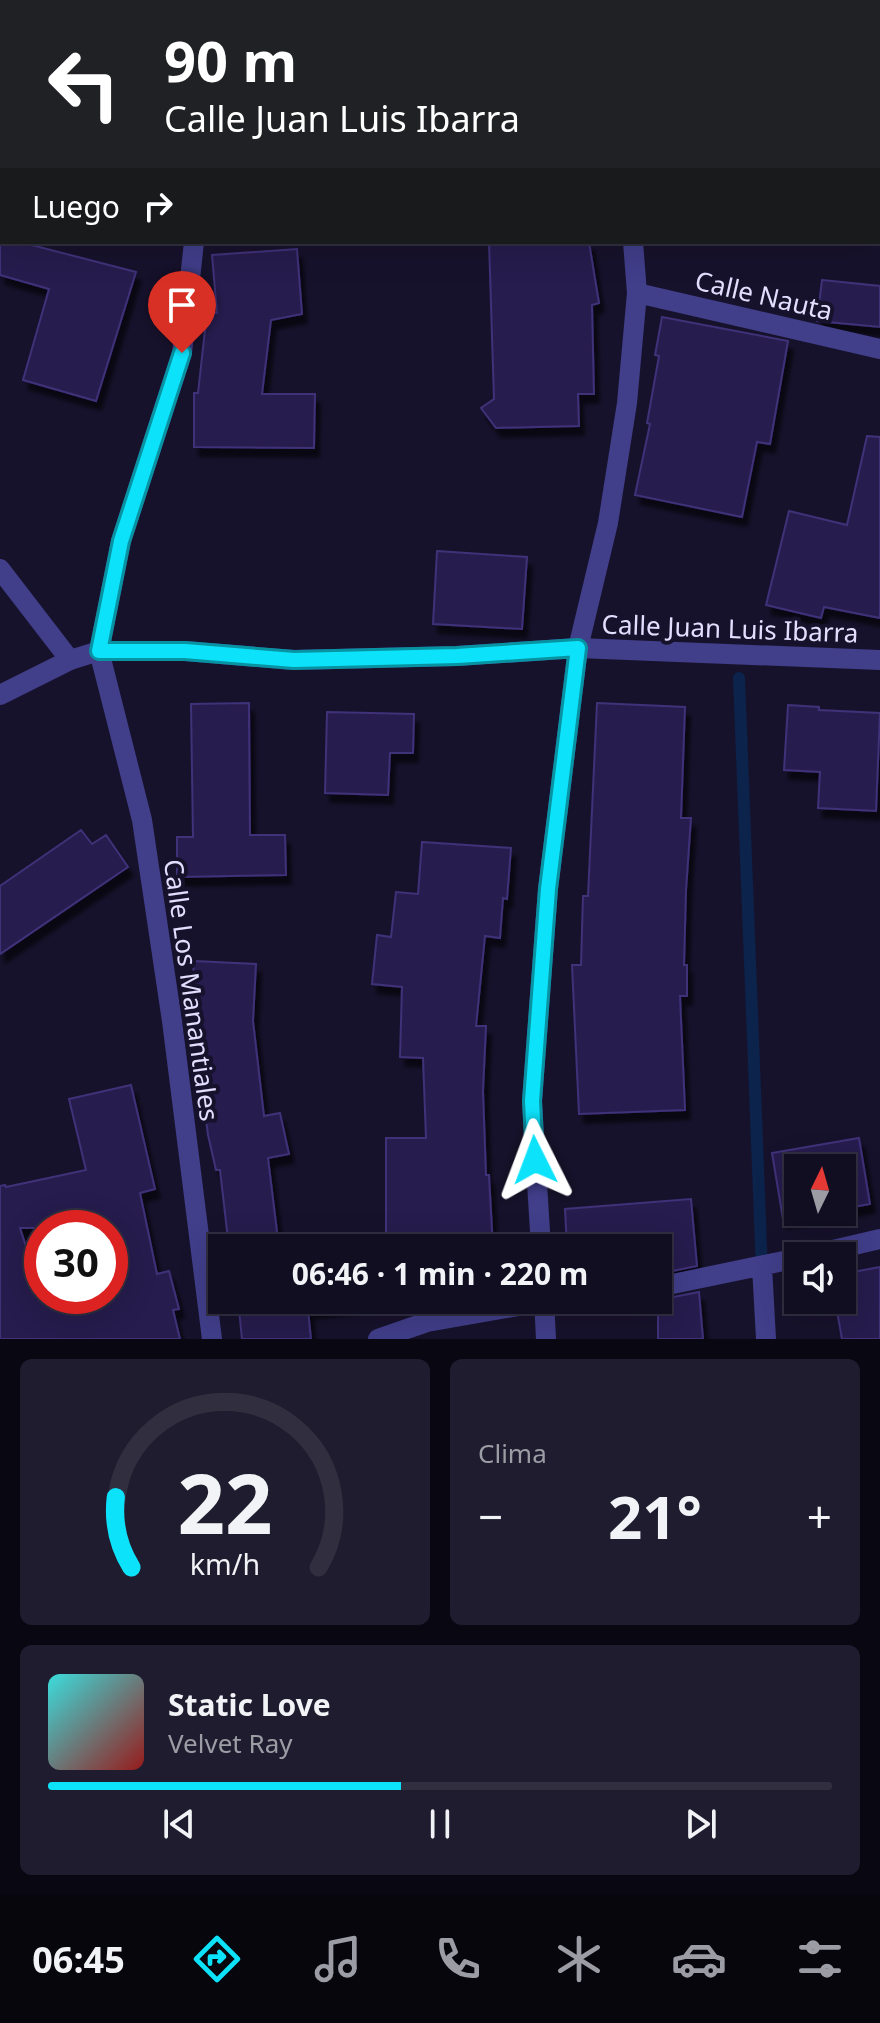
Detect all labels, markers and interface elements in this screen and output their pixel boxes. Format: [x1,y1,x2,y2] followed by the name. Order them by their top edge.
[164,22,297,98] text: 90 m
[32,32,136,136] icon: left
[164,94,520,143] text: Calle Juan Luis Ibarra
[136,184,180,228] icon: right
[32,186,120,227] text: Luego
[692,262,836,328] street label: Calle Nauta
[148,271,216,353] pin
[160,283,204,327] icon: arrive
[601,606,859,650] street label: Calle Juan Luis Ibarra
[156,857,228,1123] street label: Calle Los Manantiales
[493,1118,577,1202] position arrow
[784,1154,856,1226] north arrow
[784,1154,856,1314] map controls
[24,1210,128,1314] speed limit sign: 30
[784,1242,856,1314] button: sound
[292,1253,588,1294] text: 06:46 · 1 min · 220 m
[478,1435,547,1471] text: Clima
[177,1445,273,1558] text: 22
[608,1475,702,1557] text: 21°
[478,1486,503,1546] text: −
[807,1486,832,1546] text: +
[190,1544,260,1583] text: km/h
[168,1684,331,1725] text: Static Love
[168,1725,293,1761] text: Velvet Ray
[157,1802,201,1846] icon: previous
[418,1802,462,1846] icon: pause
[679,1802,723,1846] icon: next
[189,1931,245,1987] icon: directions
[310,1931,366,1987] icon: music
[430,1931,486,1987] icon: phone
[551,1931,607,1987] icon: climate
[671,1931,727,1987] icon: car
[792,1931,848,1987] icon: filters
[32,1935,125,1984] text: 06:45

